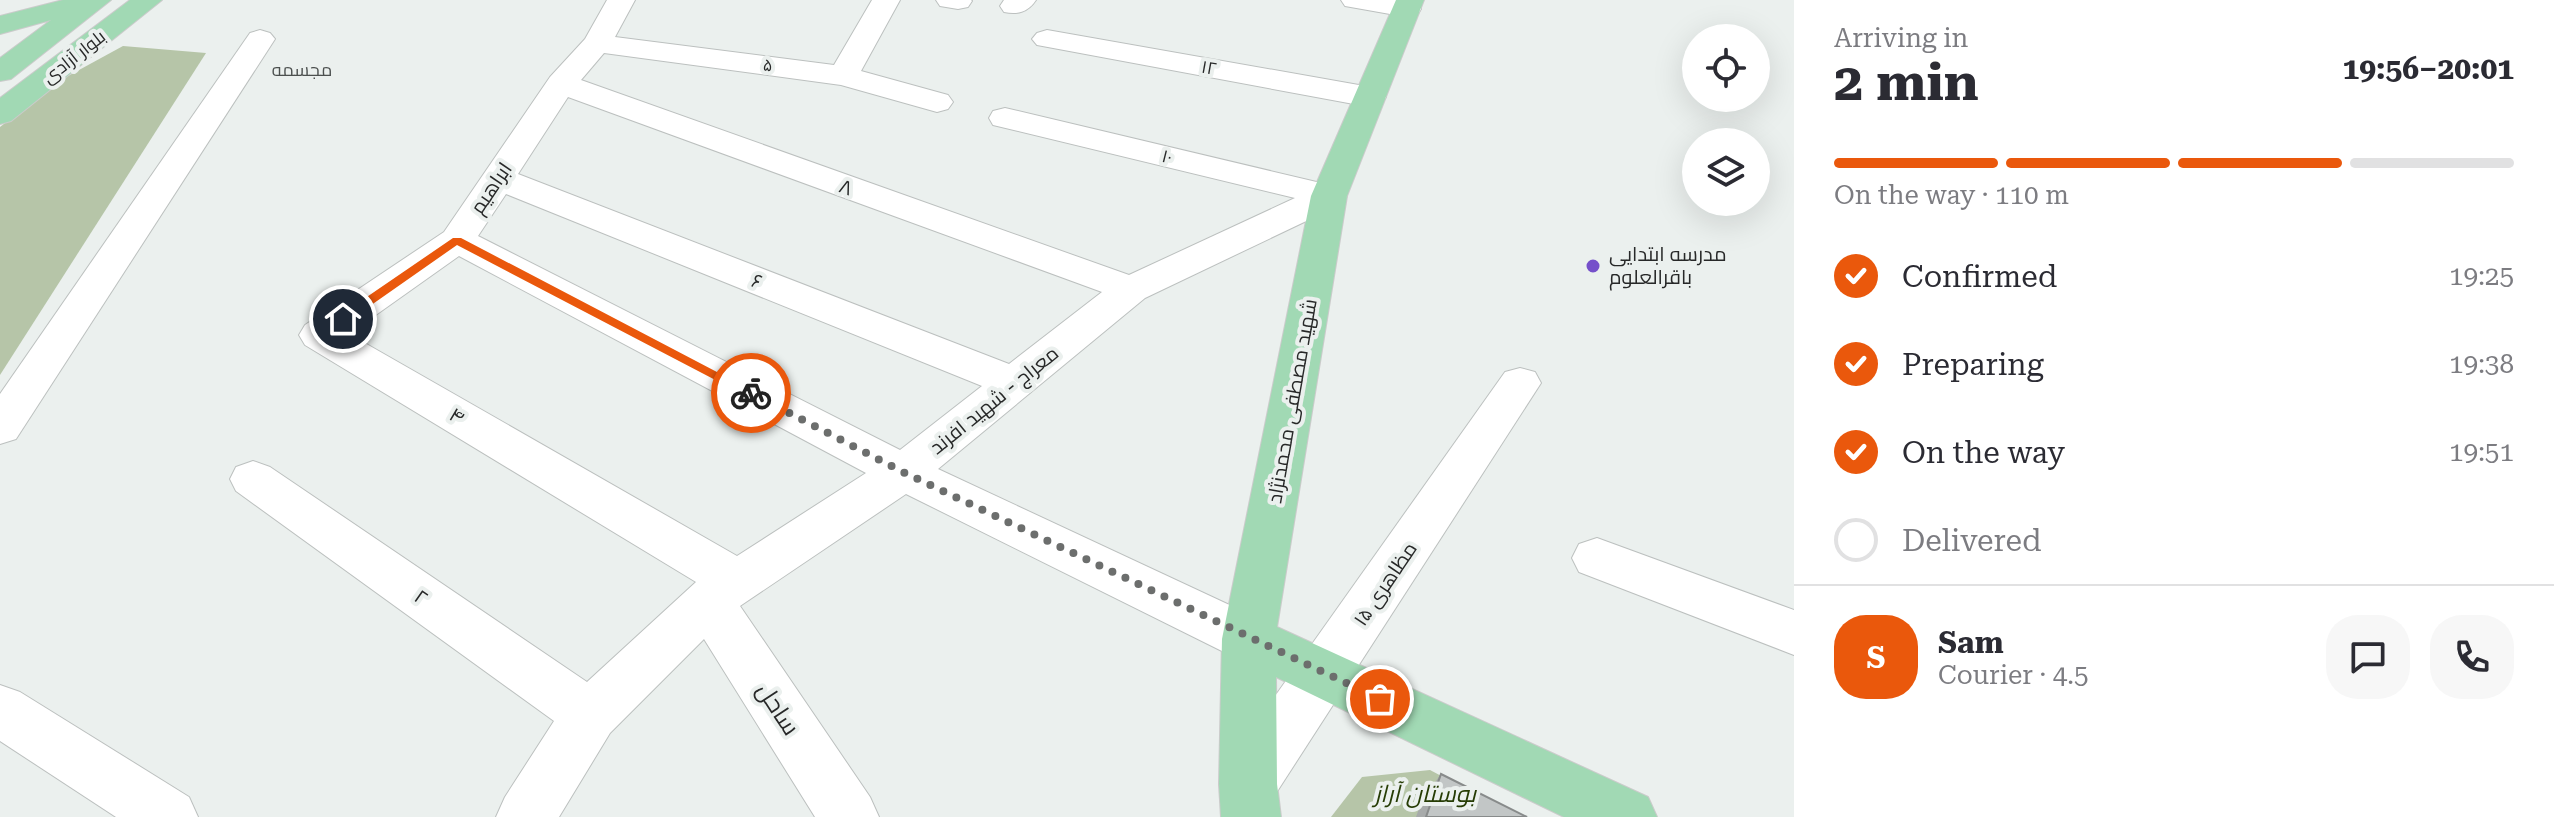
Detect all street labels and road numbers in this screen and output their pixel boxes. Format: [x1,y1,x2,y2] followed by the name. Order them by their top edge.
[38,26,110,88] street label: بلوار آزادی
[762,53,774,76] street label: ۵
[1200,56,1218,79] street label: ۱۲
[1160,145,1175,168] street label: ۱۰
[465,158,519,219] street label: ابراهیم
[836,174,856,200] street label: ۸
[748,268,766,294] street label: ۶
[1262,297,1323,505] street label: شهید مصطفی محمدنژاد
[925,341,1064,461] street label: معراج - شهید افرند
[445,402,469,430] street label: ۴
[1348,538,1423,631] street label: ۱۵ مظاهری
[410,584,432,610] street label: ۲
[751,677,805,741] street label: ساحل

